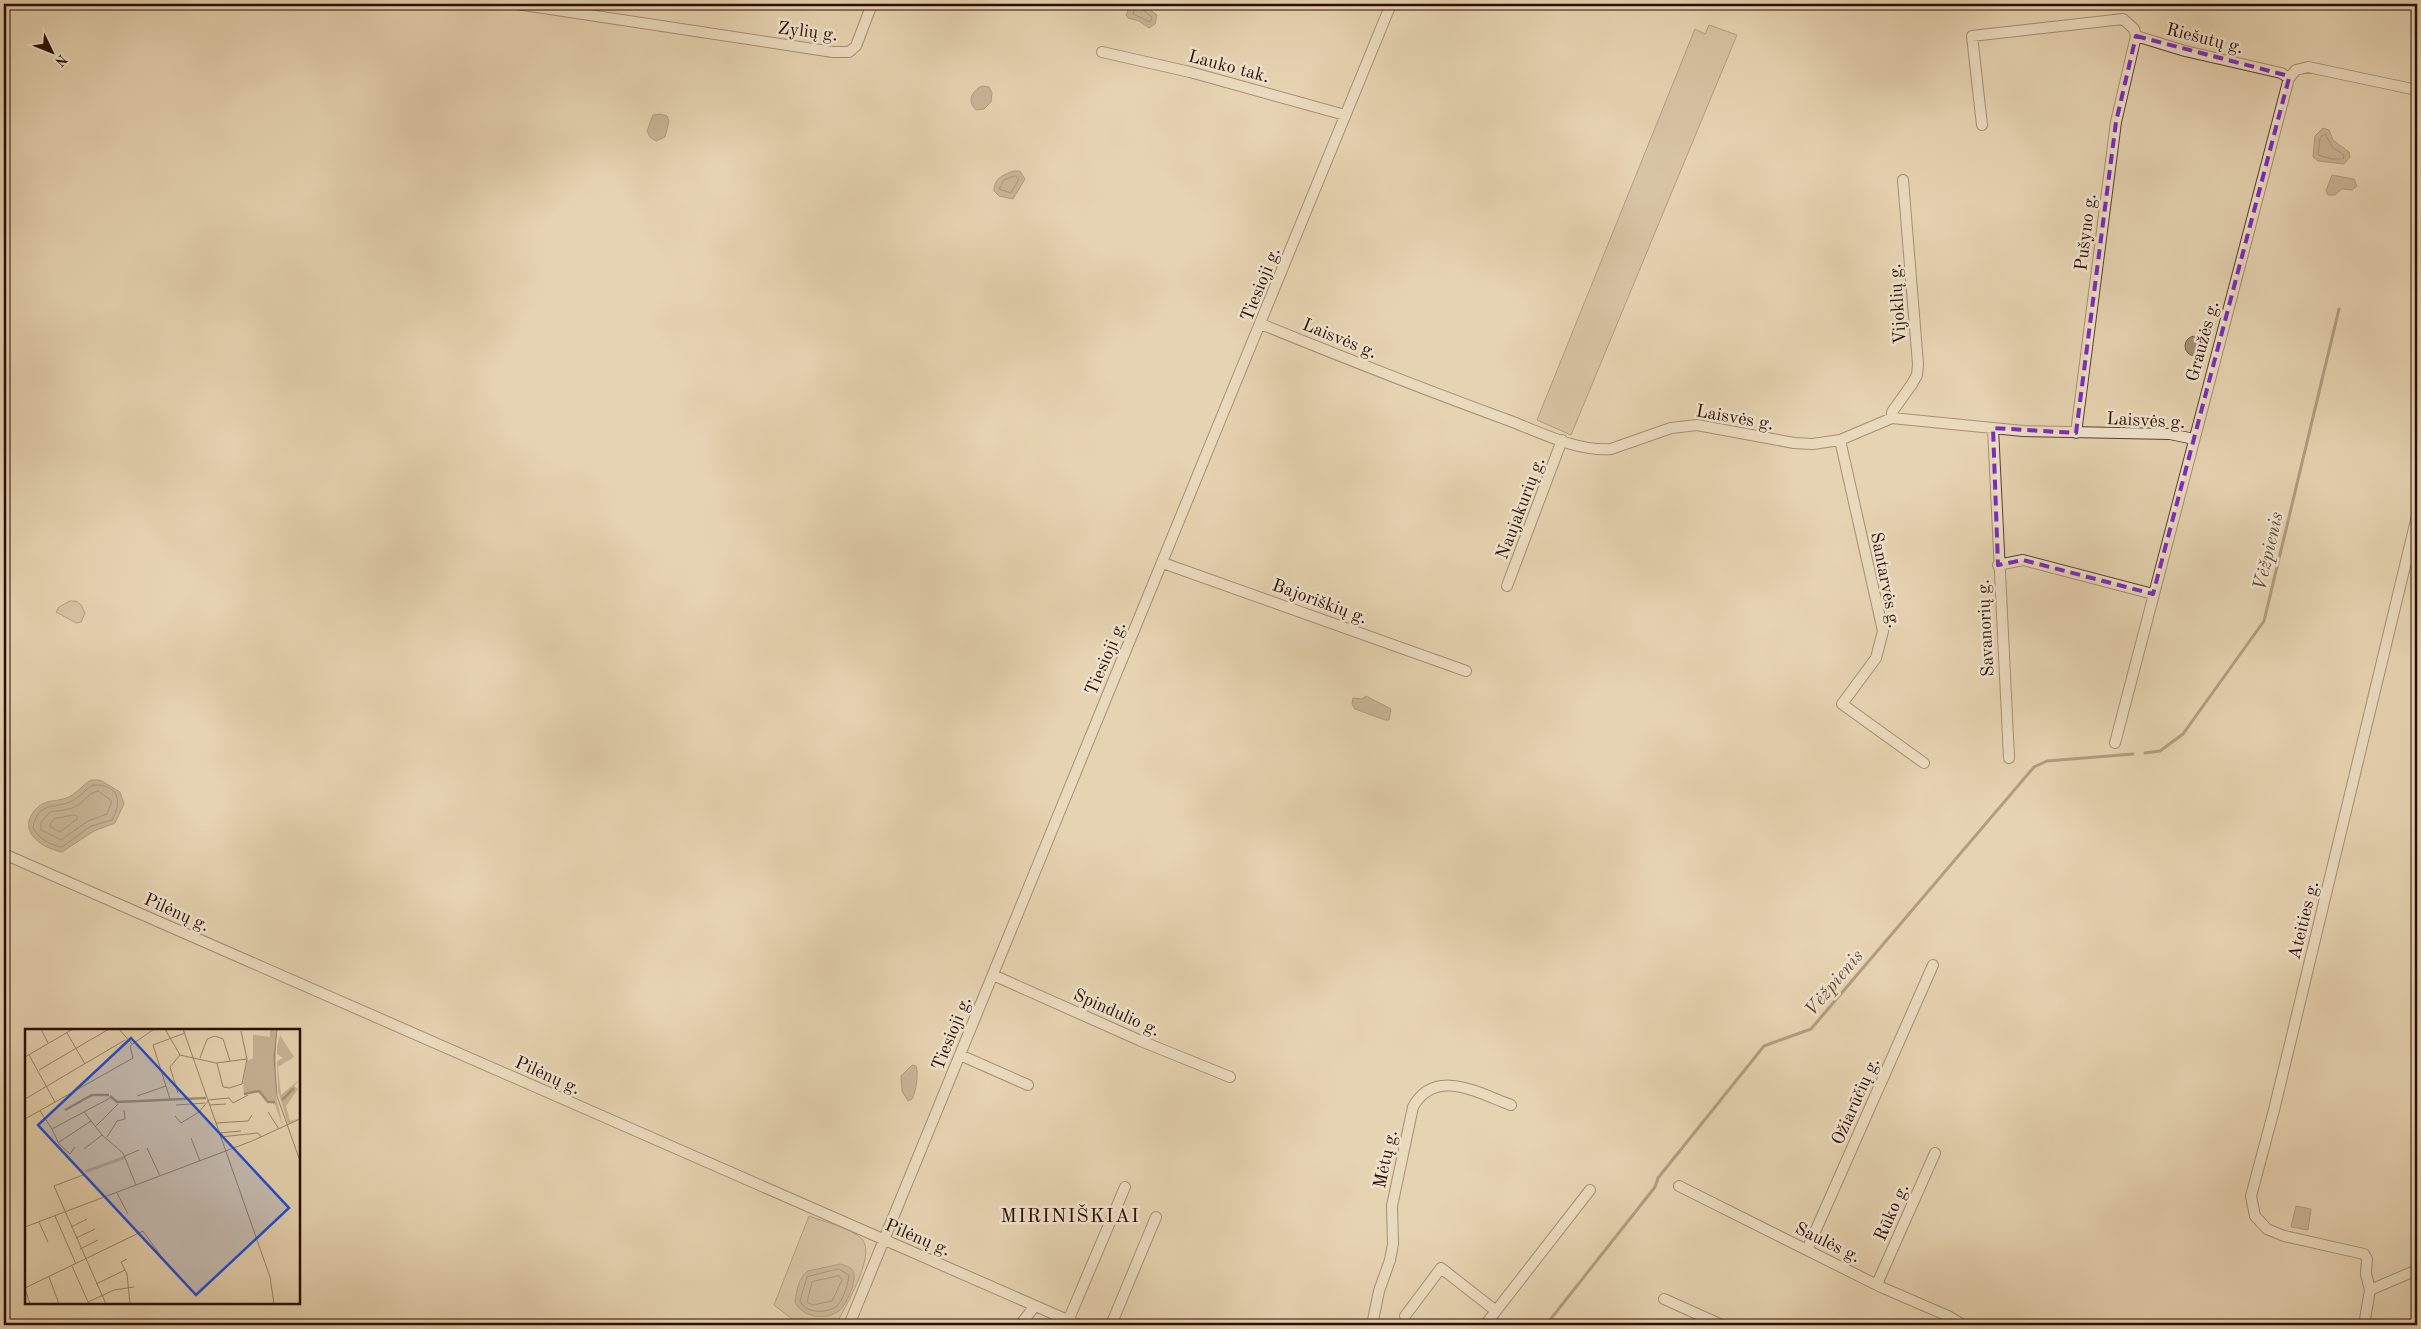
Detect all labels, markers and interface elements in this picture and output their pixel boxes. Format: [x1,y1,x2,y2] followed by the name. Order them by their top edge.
[777,19,839,45] street label: Zylių g.
[2164,21,2245,57] street label: Riešutų g.
[28,28,78,78] north arrow
[1186,47,1271,86] street label: Lauko tak.
[52,51,70,69] text: N
[2072,192,2100,272] street label: Pušyno g.
[1238,245,1284,324] street label: Tiesioji g.
[1886,263,1910,345] street label: Vijoklių g.
[2184,299,2222,384] street label: Graužės g.
[1300,316,1380,362] street label: Laisvės g.
[1694,402,1775,434] street label: Laisvės g.
[2106,410,2186,432] street label: Laisvės g.
[1493,455,1549,562] street label: Naujakurių g.
[2251,510,2288,593] water label: Vėžpienis
[1867,531,1903,630] street label: Santarvės g.
[1270,576,1370,627] street label: Bajoriškių g.
[1974,579,1998,677] street label: Savanorių g.
[1082,619,1129,698] street label: Tiesioji g.
[2286,879,2322,961] street label: Ateities g.
[141,891,212,935] street label: Pilėnų g.
[1802,947,1868,1020] water label: Vėžpienis
[1071,986,1163,1040] street label: Spindulio g.
[929,994,975,1073] street label: Tiesioji g.
[25,1029,300,1304] inset map
[512,1054,583,1098] street label: Pilėnų g.
[1829,1055,1883,1148] street label: Ožiarūčių g.
[1371,1128,1401,1190] street label: Mėtų g.
[1871,1181,1912,1244] street label: Rūko g.
[1000,1203,1140,1227] district label: MIRINIŠKIAI
[882,1216,953,1260] street label: Pilėnų g.
[1792,1219,1863,1266] street label: Saulės g.

